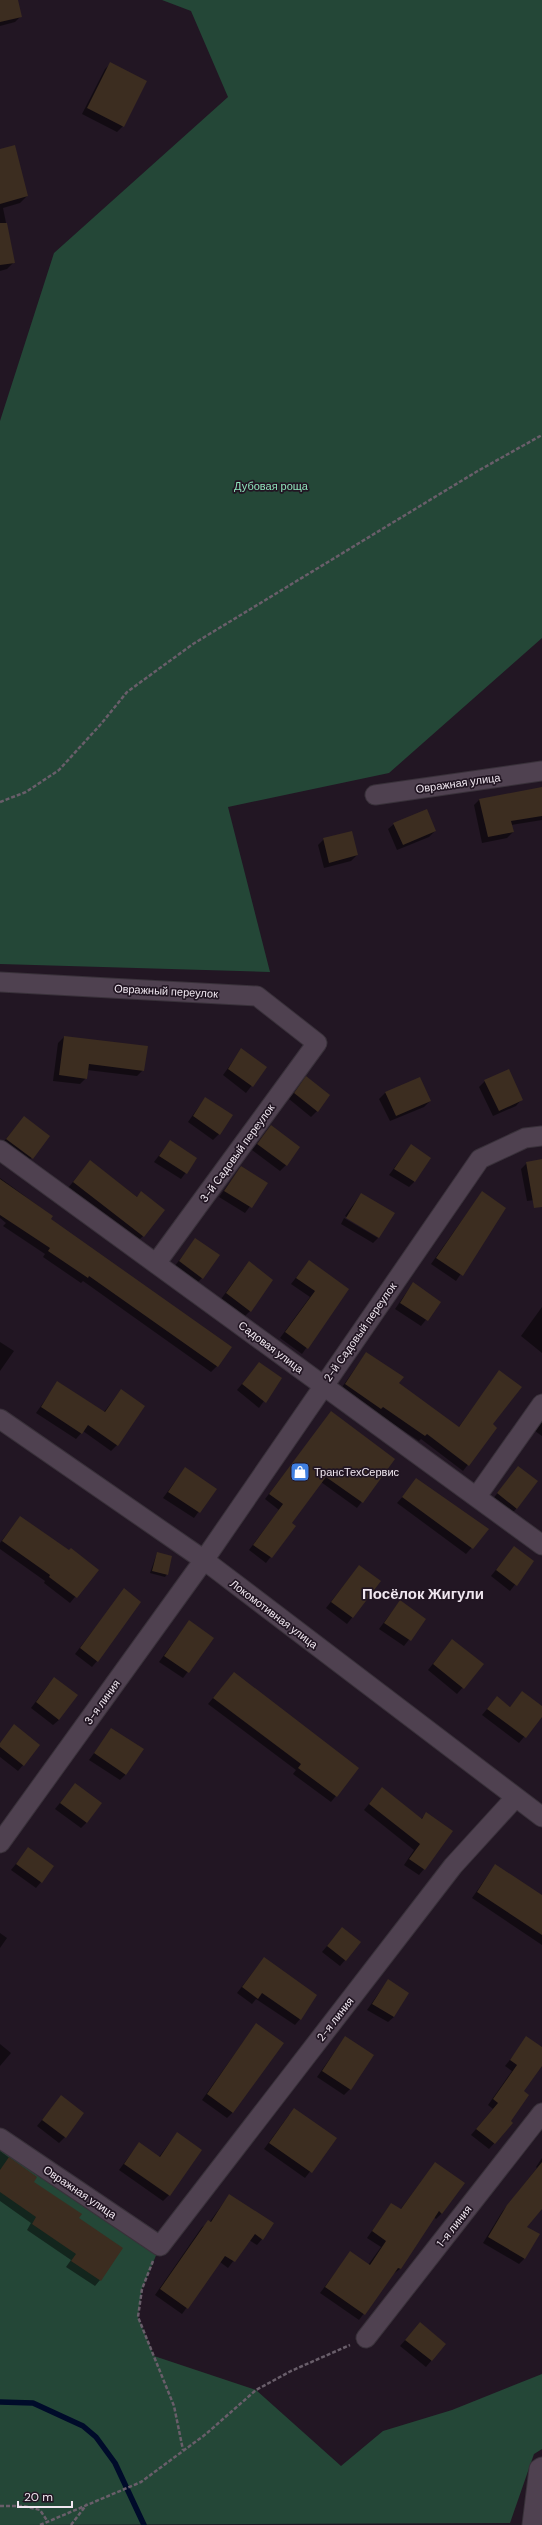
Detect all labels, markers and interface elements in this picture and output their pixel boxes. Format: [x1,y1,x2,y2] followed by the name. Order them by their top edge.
[234,479,309,493] park label: Дубовая роща
[415,770,502,796] street label: Овражная улица
[114,981,218,1001] street label: Овражный переулок
[197,1101,277,1205] street label: 3-й Садовый переулок
[320,1280,400,1384] street label: 2-й Садовый переулок
[236,1318,307,1376] street label: Садовая улица
[289,1461,311,1483] shop icon: ТрансТехСервис
[314,1465,400,1479] place label: ТрансТехСервис
[227,1576,321,1652] street label: Локомотивная улица
[362,1584,484,1604] district label: Посёлок Жигули
[81,1677,123,1727] street label: 3-я линия
[314,1994,357,2044] street label: 2-я линия
[41,2162,120,2222] street label: Овражная улица
[433,2202,475,2250] street label: 1-я линия
[18,2483,72,2509] scale bar
[24,2489,53,2505] text: 20 m

